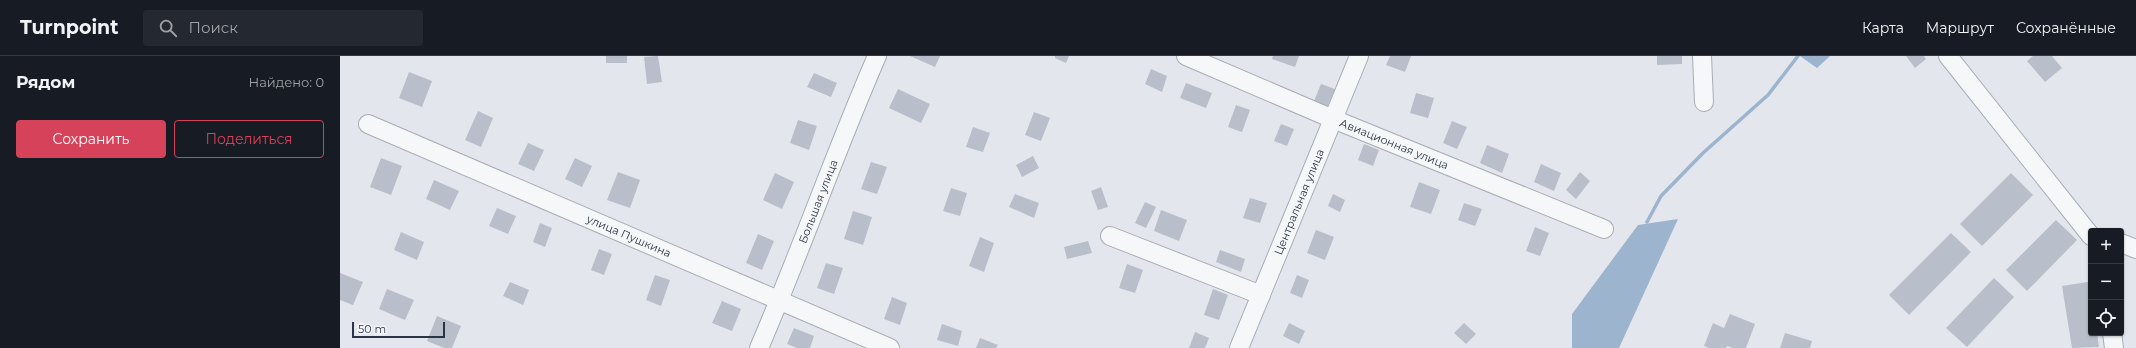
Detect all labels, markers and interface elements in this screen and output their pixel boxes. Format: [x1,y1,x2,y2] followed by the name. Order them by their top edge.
[143,10,423,46] search box
[20,16,119,39] text: Turnpoint
[157,17,179,39] icon: search
[189,18,238,37] text: Поиск
[1862,19,1904,37] text: Карта
[1926,19,1994,37] text: Маршрут
[2016,19,2116,37] text: Сохранённые
[16,72,75,92] text: Рядом
[248,74,324,90] text: Найдено: 0
[1338,116,1451,172] street label: Авиационная улица
[16,120,166,158] button: Сохранить
[174,120,324,158] button: Поделиться
[1271,147,1327,257] street label: Центральная улица
[795,158,841,245] street label: Большая улица
[584,211,673,260] street label: улица Пушкина
[2088,228,2124,336] map controls
[2088,228,2124,264] button: +
[2088,264,2124,300] button: −
[2088,300,2124,336] button: locate
[352,320,445,339] scale bar
[358,322,386,336] text: 50 m

